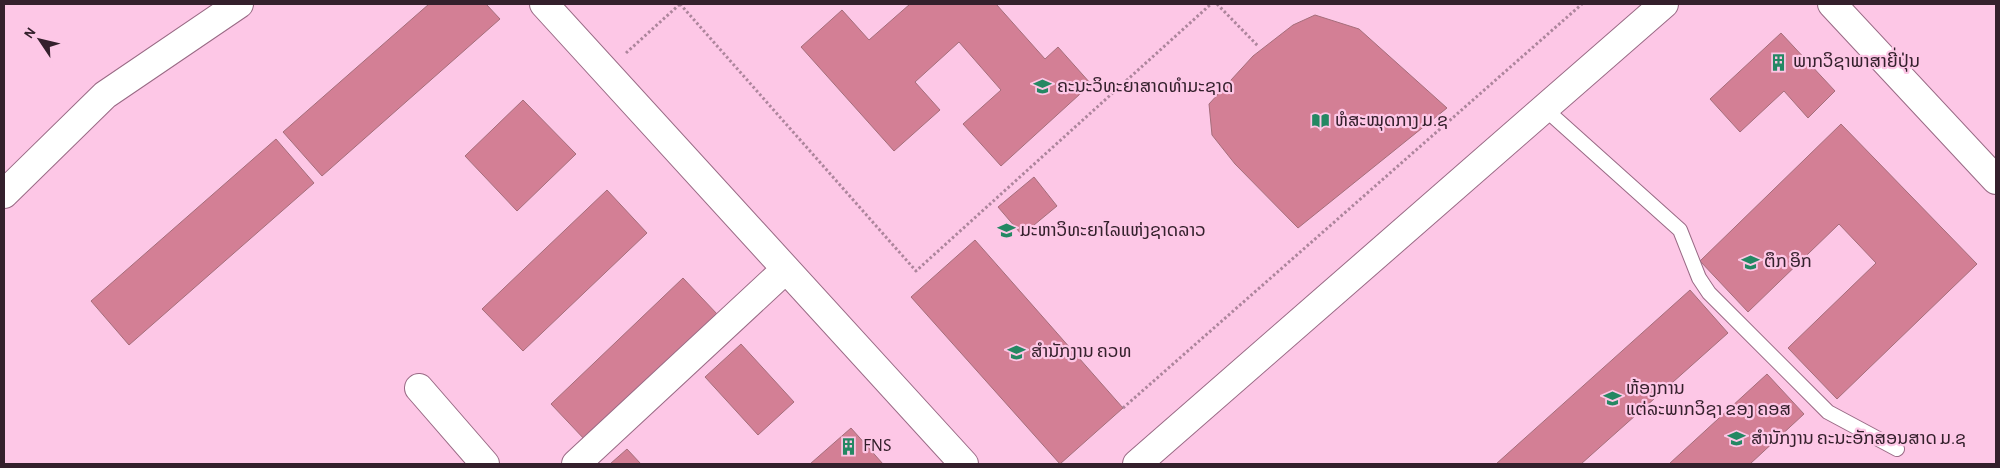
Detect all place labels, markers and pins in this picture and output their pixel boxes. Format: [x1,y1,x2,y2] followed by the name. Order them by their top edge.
[1793,47,1920,72] place label: ພາກວິຊາພາສາຍີ່ປຸ່ນ
[1769,52,1789,72] building icon: ພາກວິຊາພາສາຍີ່ປຸ່ນ
[1033,77,1053,97] school or university icon: ຄະນະວິທະຍາສາດທຳມະຊາດ
[1057,77,1233,96] place label: ຄະນະວິທະຍາສາດທຳມະຊາດ
[1311,111,1331,131] library icon: ຫໍສະໝຸດກາງ ມ.ຊ
[1335,111,1448,131] place label: ຫໍສະໝຸດກາງ ມ.ຊ
[996,221,1016,241] school or university icon: ມະຫາວິທະຍາໄລແຫ່ງຊາດລາວ
[1020,221,1206,240] place label: ມະຫາວິທະຍາໄລແຫ່ງຊາດລາວ
[1740,252,1760,272] school or university icon: ຕຶກ ອິກ
[1764,252,1812,271] place label: ຕຶກ ອິກ
[1007,342,1027,362] school or university icon: ສຳນັກງານ ຄວທ
[1031,342,1132,361] place label: ສຳນັກງານ ຄວທ
[1626,379,1791,419] place label: ຫ້ອງການ ແຕ່ລະພາກວິຊາ ຂອງ ຄອສ
[1602,389,1622,409] school or university icon: ຫ້ອງການ ແຕ່ລະພາກວິຊາ ຂອງ ຄອສ
[1727,429,1747,449] school or university icon: ສໍານັກງານ ຄະນະອັກສອນສາດ ມ.ຊ
[1751,429,1966,448] place label: ສໍານັກງານ ຄະນະອັກສອນສາດ ມ.ຊ
[839,436,859,456] building icon: FNS
[863,437,892,455] place label: FNS

